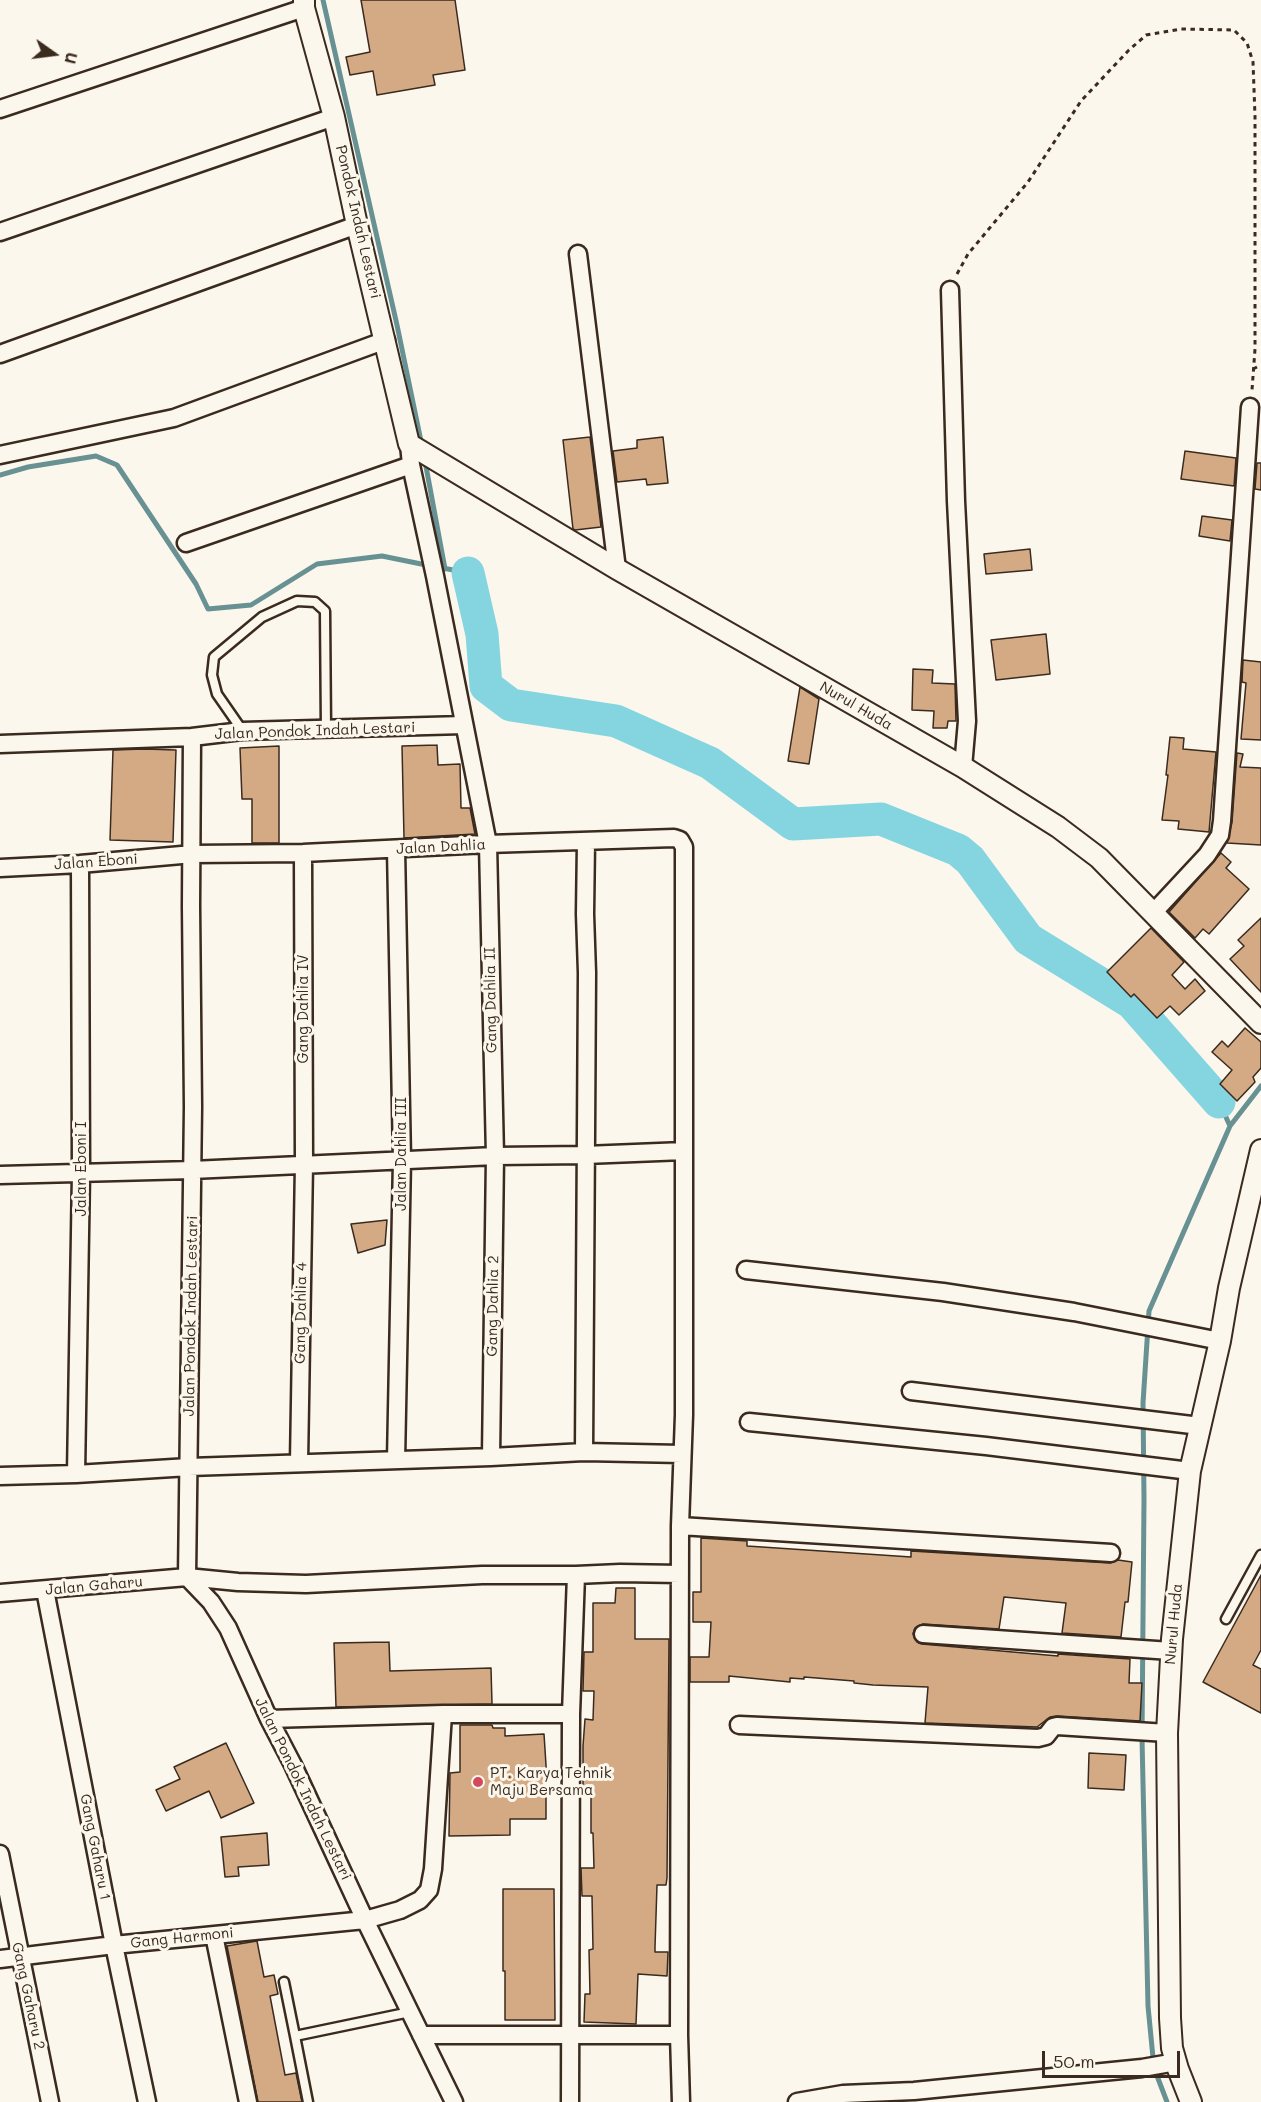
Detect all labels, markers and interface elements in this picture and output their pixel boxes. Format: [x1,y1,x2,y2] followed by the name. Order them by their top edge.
[24,24,84,84] north arrow
[60,50,84,66] text: U
[332,143,384,301] street label: Pondok Indah Lestari
[816,678,896,734] street label: Nurul Huda
[214,719,416,743] street label: Jalan Pondok Indah Lestari
[396,836,486,858] street label: Jalan Dahlia
[54,850,138,874] street label: Jalan Eboni
[481,947,501,1053] street label: Gang Dahlia II
[294,954,312,1064] street label: Gang Dahlia IV
[392,1097,410,1211] street label: Jalan Dahlia III
[72,1121,90,1217] street label: Jalan Eboni I
[180,1215,202,1417] street label: Jalan Pondok Indah Lestari
[483,1255,503,1357] street label: Gang Dahlia 2
[291,1262,311,1364] street label: Gang Dahlia 4
[45,1573,143,1599] street label: Jalan Gaharu
[1161,1583,1187,1665] street label: Nurul Huda
[251,1695,355,1883] street label: Jalan Pondok Indah Lestari
[490,1764,612,1799] place label: PT. Karya Tehnik Maju Bersama
[471,1775,485,1789] marker: PT. Karya Tehnik Maju Bersama
[76,1792,114,1902] street label: Gang Gaharu 1
[130,1924,234,1952] street label: Gang Harmoni
[8,1941,48,2051] street label: Gang Gaharu 2
[1045,2039,1183,2077] scale bar
[1053,2049,1095,2073] text: 50 m

